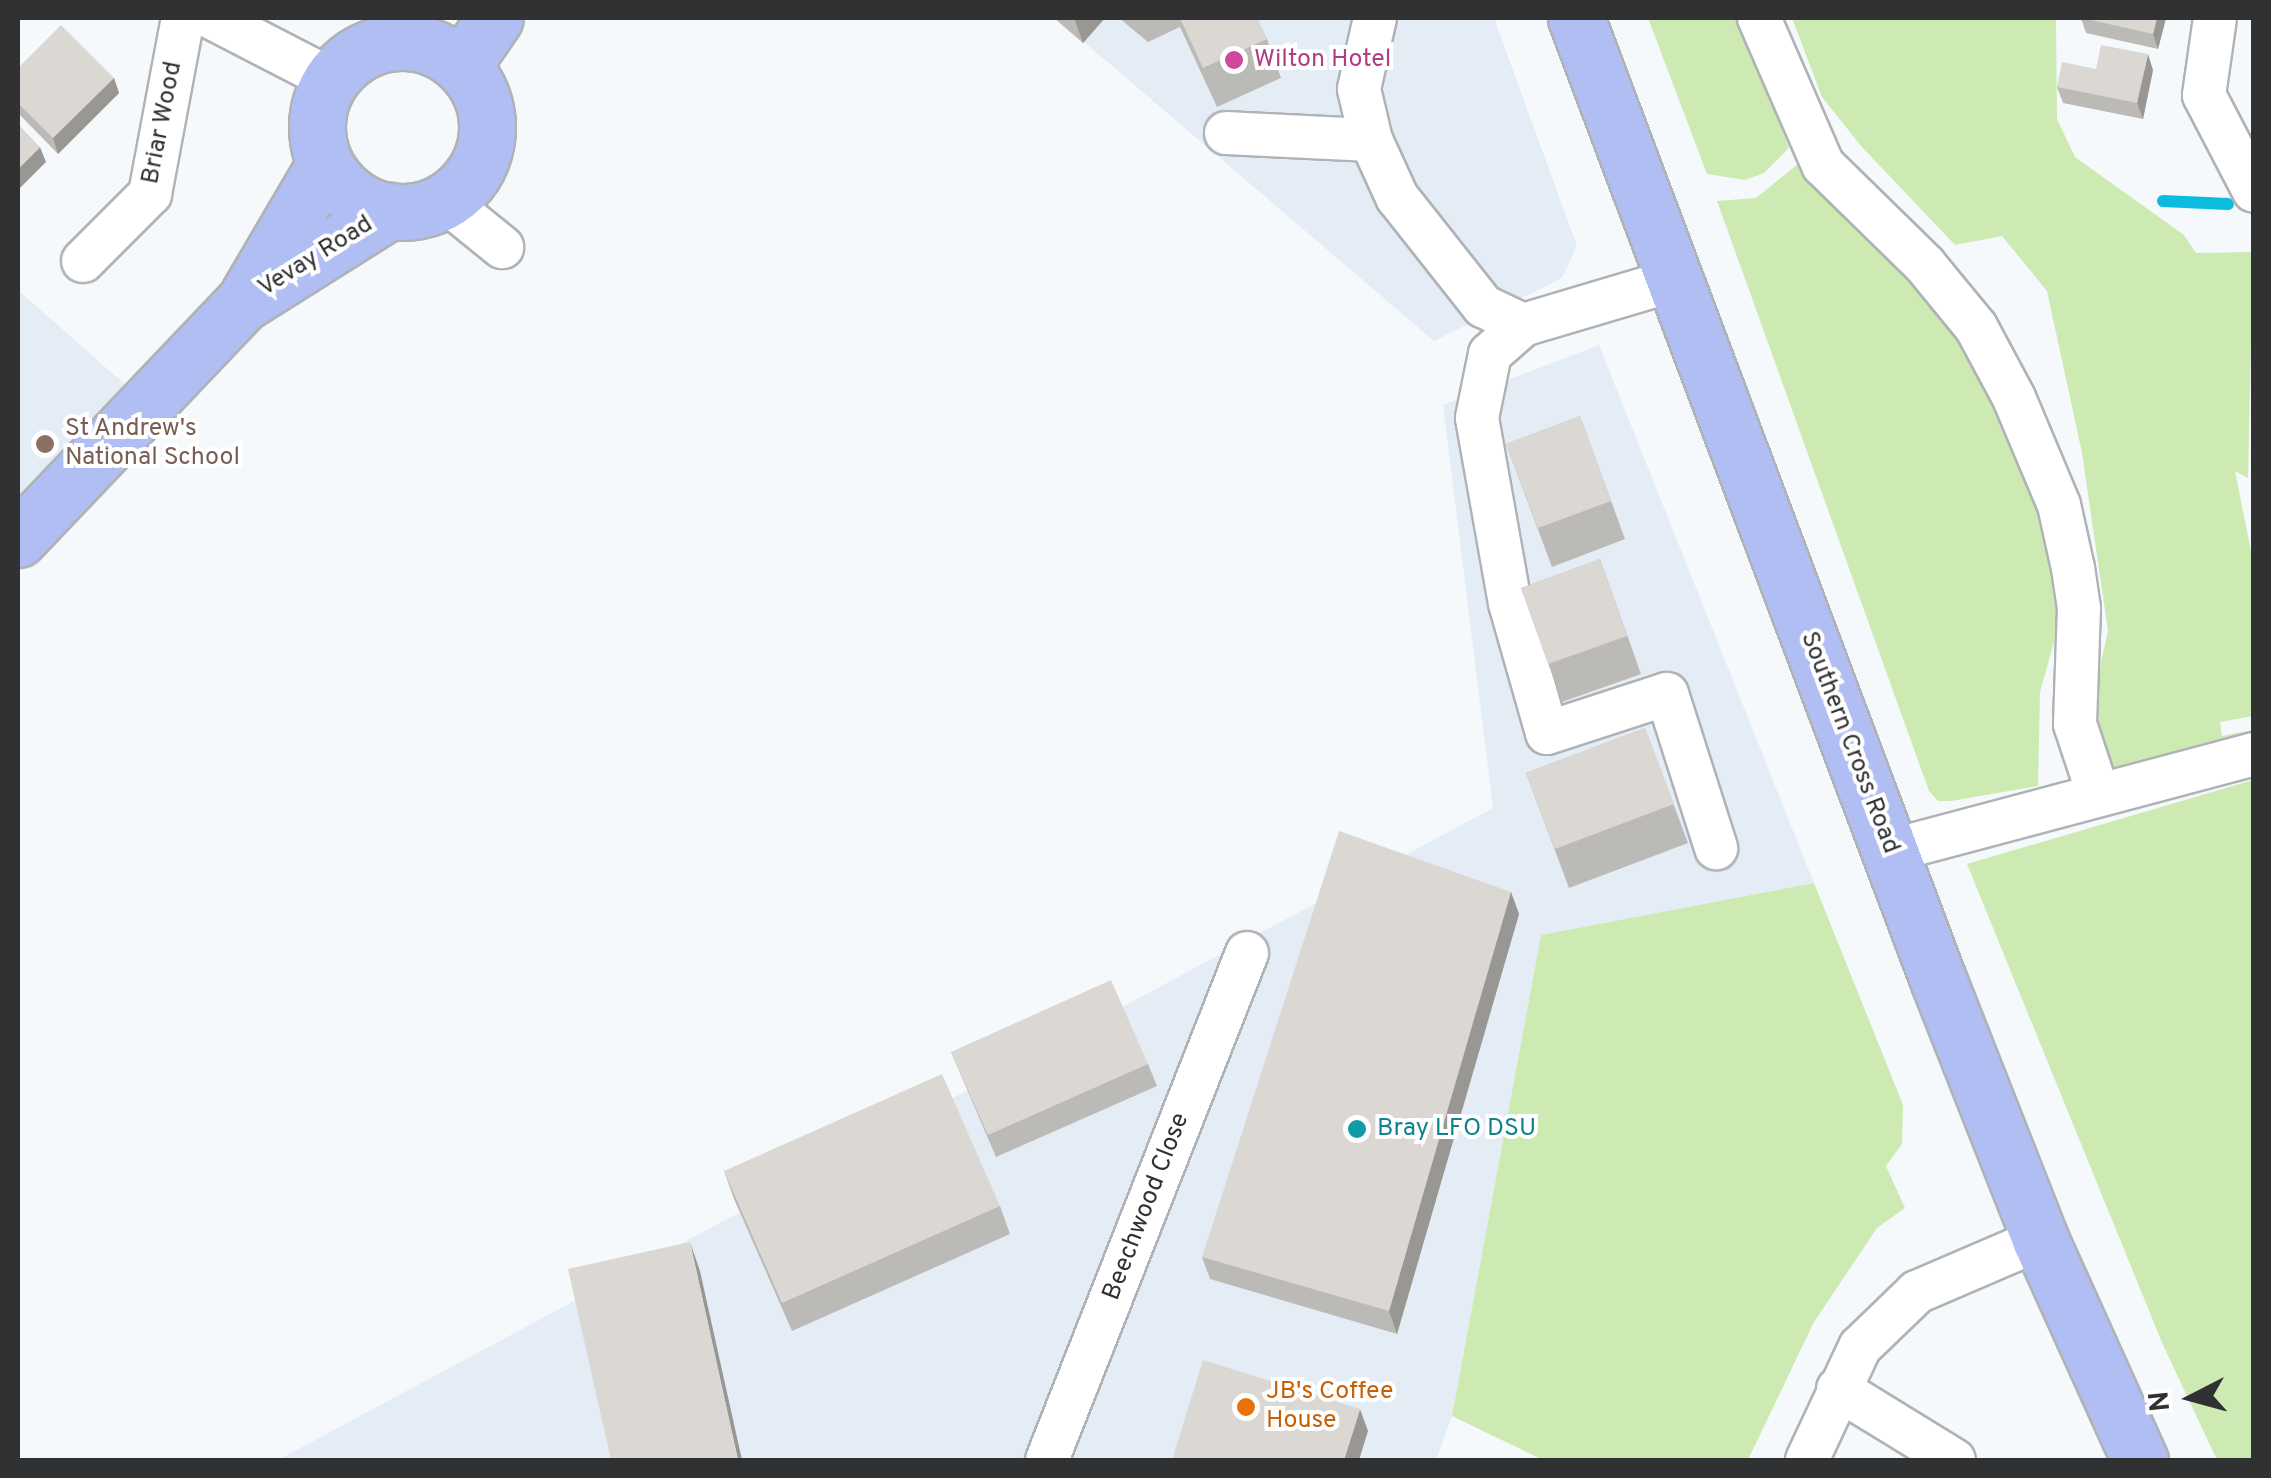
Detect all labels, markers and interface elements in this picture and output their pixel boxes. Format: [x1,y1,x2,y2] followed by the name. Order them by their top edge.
[1254,45,1391,75] place label: Wilton Hotel
[1223,49,1245,71] marker: Wilton Hotel
[136,59,190,187] street label: Briar Wood
[253,210,379,304] street label: Vevay Road
[65,415,240,474] place label: St Andrew's National School
[34,433,56,455] marker: St Andrew's National School
[1793,628,1905,858] street label: Southern Cross Road
[1097,1109,1197,1305] street label: Beechwood Close
[1377,1114,1536,1144] place label: Bray LFO DSU
[1346,1118,1368,1140] marker: Bray LFO DSU
[2141,1348,2241,1448] north arrow
[1266,1378,1393,1437] place label: JB's Coffee House
[2142,1389,2180,1413] text: N
[1235,1396,1257,1418] marker: JB's Coffee House

